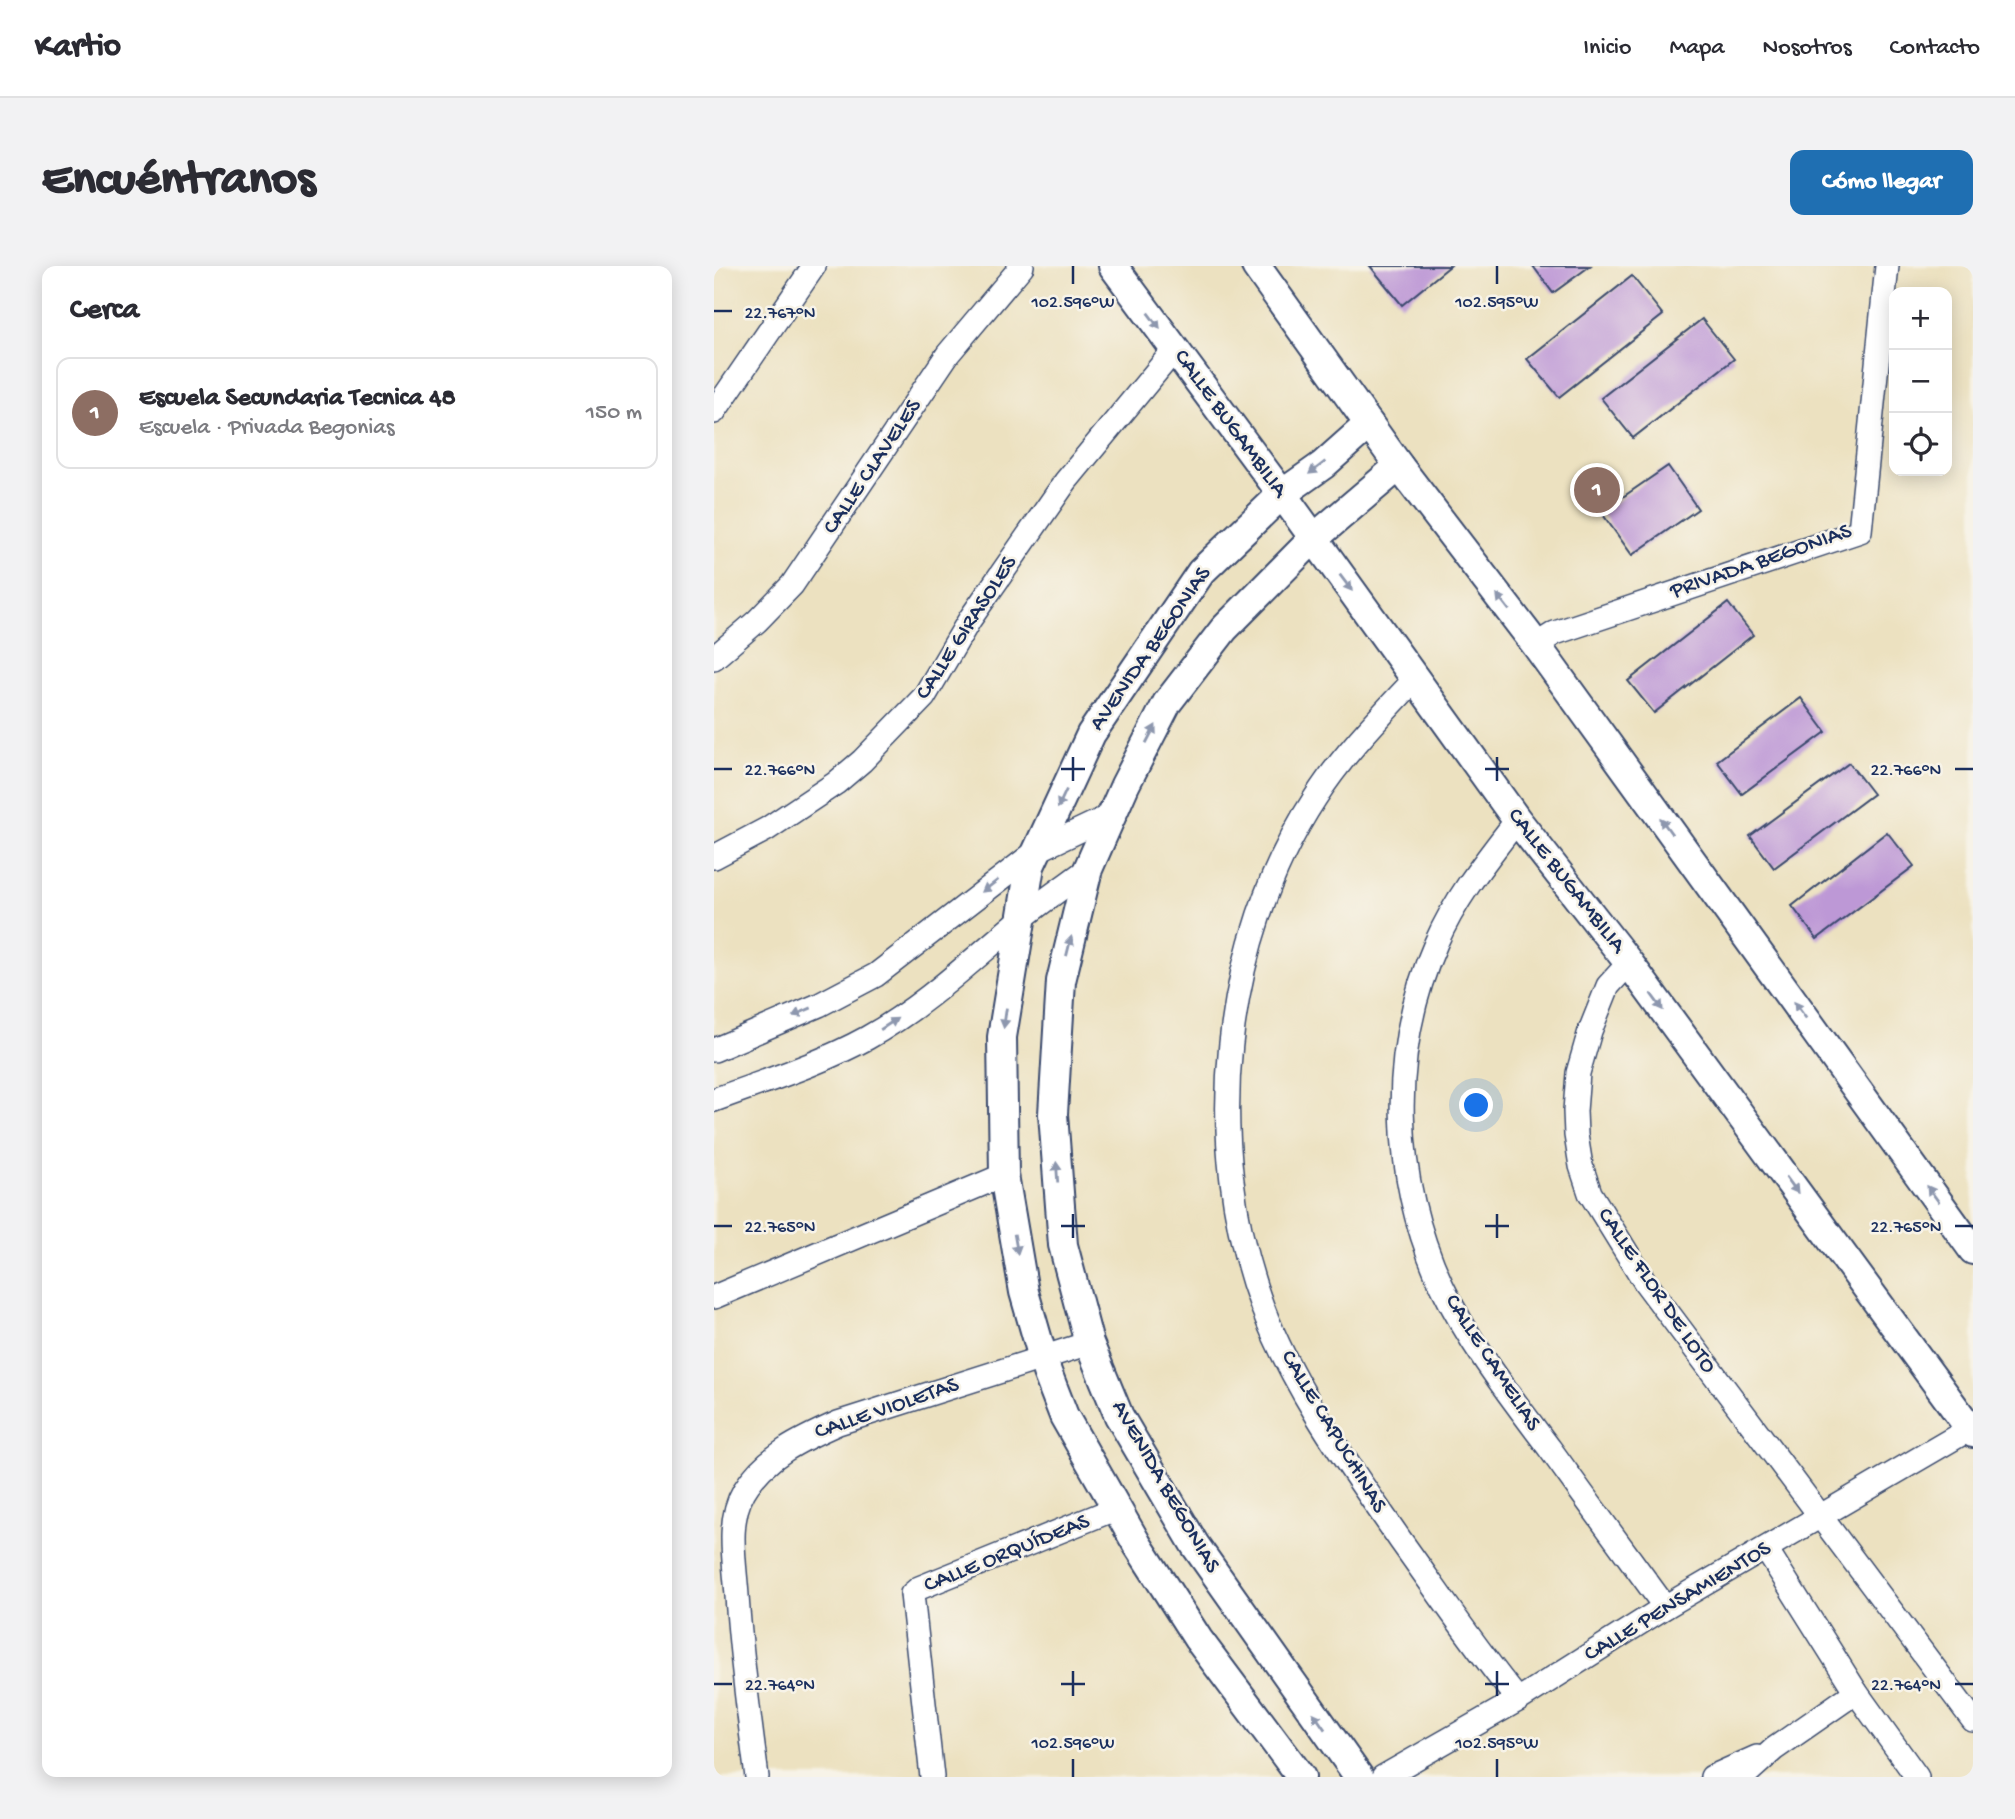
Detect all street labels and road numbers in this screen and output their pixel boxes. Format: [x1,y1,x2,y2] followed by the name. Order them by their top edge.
[1167,345,1294,504] street label: CALLE BUGAMBILIA
[818,394,928,540] street label: CALLE CLAVELES
[1666,518,1855,606] street label: PRIVADA BEGONIAS
[910,551,1024,705] street label: CALLE GIRASOLES
[1084,561,1218,736] street label: AVENIDA BEGONIAS
[1501,803,1632,960] street label: CALLE BUGAMBILIA
[1591,1203,1721,1379] street label: CALLE FLOR DE LOTO
[1438,1290,1546,1437] street label: CALLE CAMELIAS
[1274,1346,1392,1519] street label: CALLE CAPUCHINAS
[811,1372,963,1446] street label: CALLE VIOLETAS
[1105,1396,1225,1578] street label: AVENIDA BEGONIAS
[920,1508,1094,1600] street label: CALLE ORQUÍDEAS
[1580,1535,1777,1668] street label: CALLE PENSAMIENTOS

